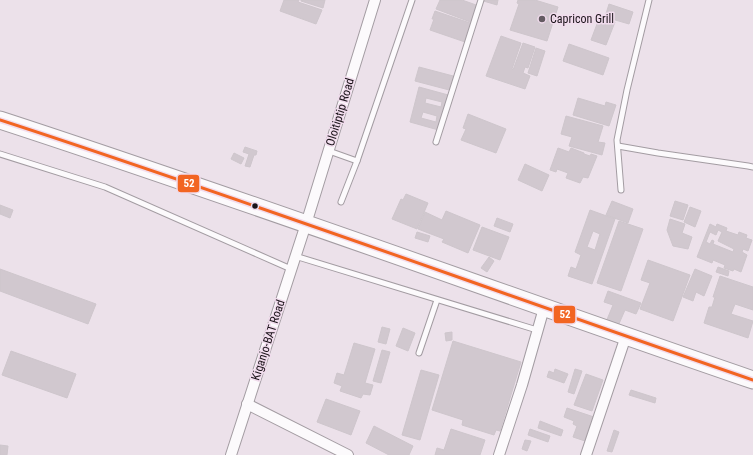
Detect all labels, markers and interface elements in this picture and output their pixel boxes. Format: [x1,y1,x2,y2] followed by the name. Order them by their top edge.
[550,12,614,26] place label: Capricon Grill
[537,14,547,24] marker: Capricon Grill
[323,76,357,148] street label: Oloitiptip Road
[177,174,200,193] line badge: 52
[183,177,195,190] text: 52
[250,201,260,211] unlabelled marker
[248,298,288,382] street label: Kiganjo-BAT Road
[553,305,576,324] line badge: 52
[559,308,571,321] text: 52

